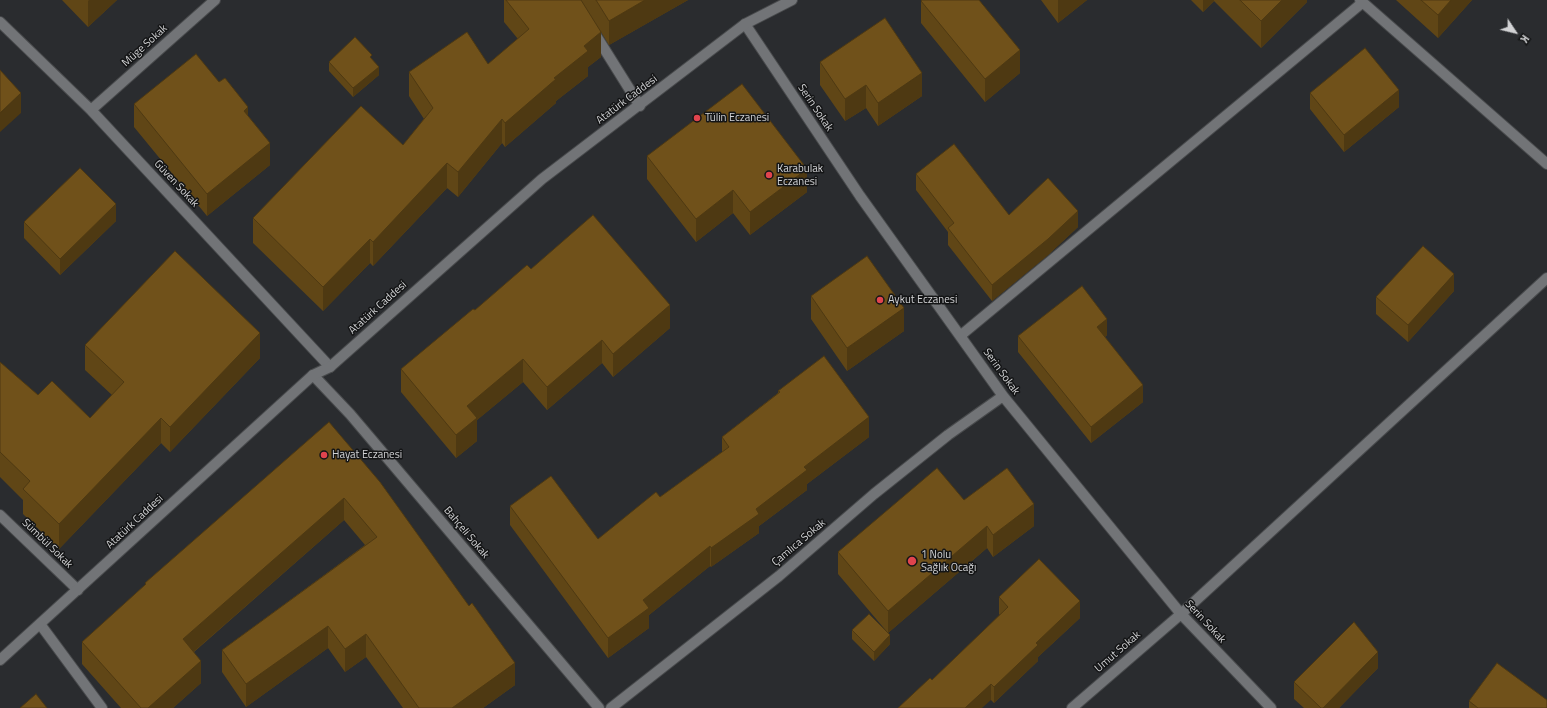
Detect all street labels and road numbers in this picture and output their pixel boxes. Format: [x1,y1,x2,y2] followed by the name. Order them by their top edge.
[120,22,170,70] street label: Müge Sokak
[594,73,660,127] street label: Atatürk Caddesi
[794,82,836,134] street label: Serin Sokak
[151,158,201,210] street label: Güven Sokak
[346,279,410,337] street label: Atatürk Caddesi
[980,346,1022,398] street label: Serin Sokak
[104,492,166,552] street label: Atatürk Caddesi
[440,504,492,562] street label: Bahçeli Sokak
[19,517,75,571] street label: Sümbül Sokak
[769,517,829,569] street label: Çamlıca Sokak
[1182,598,1228,646] street label: Serin Sokak
[1092,629,1144,675] street label: Umut Sokak

